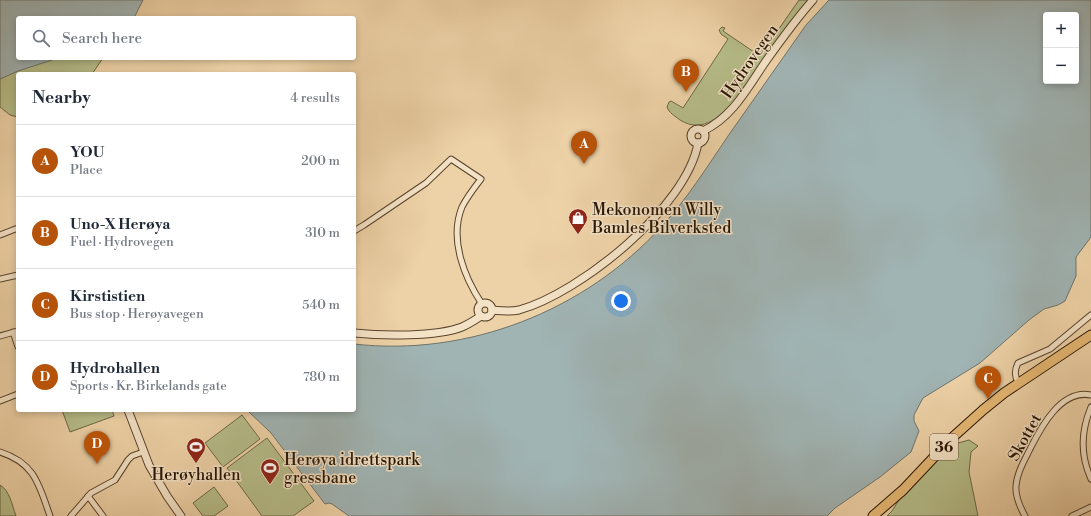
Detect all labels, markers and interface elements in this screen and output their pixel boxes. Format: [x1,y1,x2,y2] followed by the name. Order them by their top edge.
[1043,12,1079,84] map controls
[1043,12,1079,48] button: +
[16,16,356,60] search box
[717,20,783,103] street label: Hydrovegen
[30,27,52,49] icon: search
[62,29,142,48] text: Search here
[1043,48,1079,84] button: −
[673,59,699,92] pin: B
[32,87,91,109] text: Nearby
[290,90,340,106] text: 4 results
[571,131,597,164] pin: A
[70,143,104,162] text: YOU
[40,153,50,169] text: A
[301,153,340,169] text: 200 m
[70,162,102,178] text: Place
[591,200,731,238] place label: Mekonomen Willy Bamles Bilverksted
[567,207,589,235] shop icon: Mekonomen Willy Bamles Bilverksted
[70,215,171,234] text: Uno-X Herøya
[40,225,50,241] text: B
[305,225,340,241] text: 310 m
[70,234,174,250] text: Fuel · Hydrovegen
[70,287,145,306] text: Kirstistien
[611,291,631,311] your location
[40,297,50,313] text: C
[302,297,340,313] text: 540 m
[70,306,204,322] text: Bus stop · Herøyavegen
[70,359,160,378] text: Hydrohallen
[975,366,1001,399] pin: C
[40,369,50,385] text: D
[303,369,340,385] text: 780 m
[70,378,227,394] text: Sports · Kr. Birkelands gate
[1004,410,1046,465] street label: Skottet
[84,431,110,464] pin: D
[930,434,958,460] road number: 36
[185,436,207,464] sports icon: Herøyhallen
[284,450,421,488] place label: Herøya idrettspark gressbane
[259,457,281,485] sports icon: Herøya idrettspark gressbane
[151,465,241,485] place label: Herøyhallen

